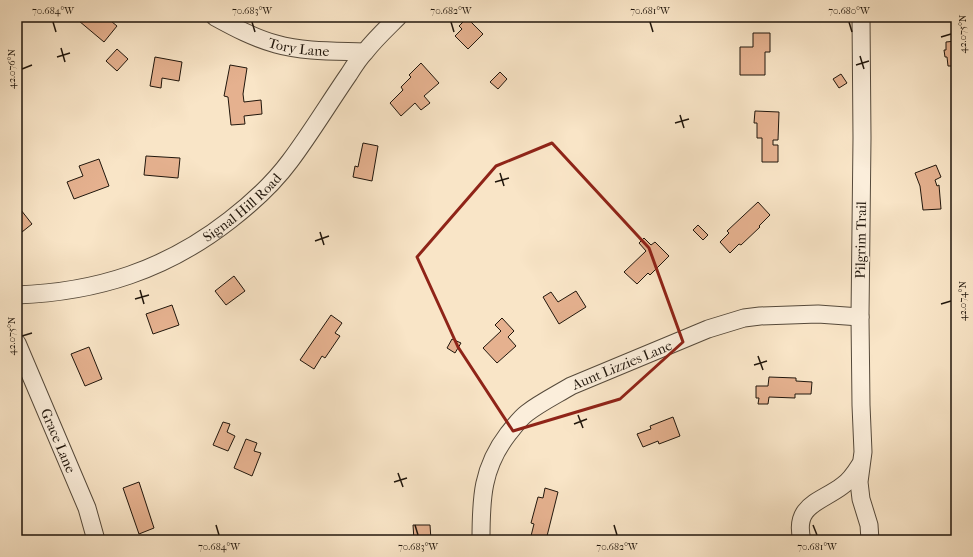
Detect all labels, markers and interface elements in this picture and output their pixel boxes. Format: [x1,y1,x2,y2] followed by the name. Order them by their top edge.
[32,5,75,17] text: 70.684°W
[232,5,273,17] text: 70.683°W
[430,5,473,17] text: 70.682°W
[630,5,671,17] text: 70.681°W
[828,5,871,17] text: 70.680°W
[957,14,969,53] text: 42.075°N
[266,34,330,60] street label: Tory Lane
[6,49,18,89] text: 42.076°N
[200,169,285,245] street label: Signal Hill Road
[852,201,870,279] street label: Pilgrim Trail
[957,280,969,321] text: 42.074°N
[6,316,18,355] text: 42.075°N
[568,336,675,394] street label: Aunt Lizzies Lane
[37,406,80,475] street label: Grace Lane
[198,541,241,553] text: 70.684°W
[398,541,439,553] text: 70.683°W
[596,541,639,553] text: 70.682°W
[797,541,838,553] text: 70.681°W

